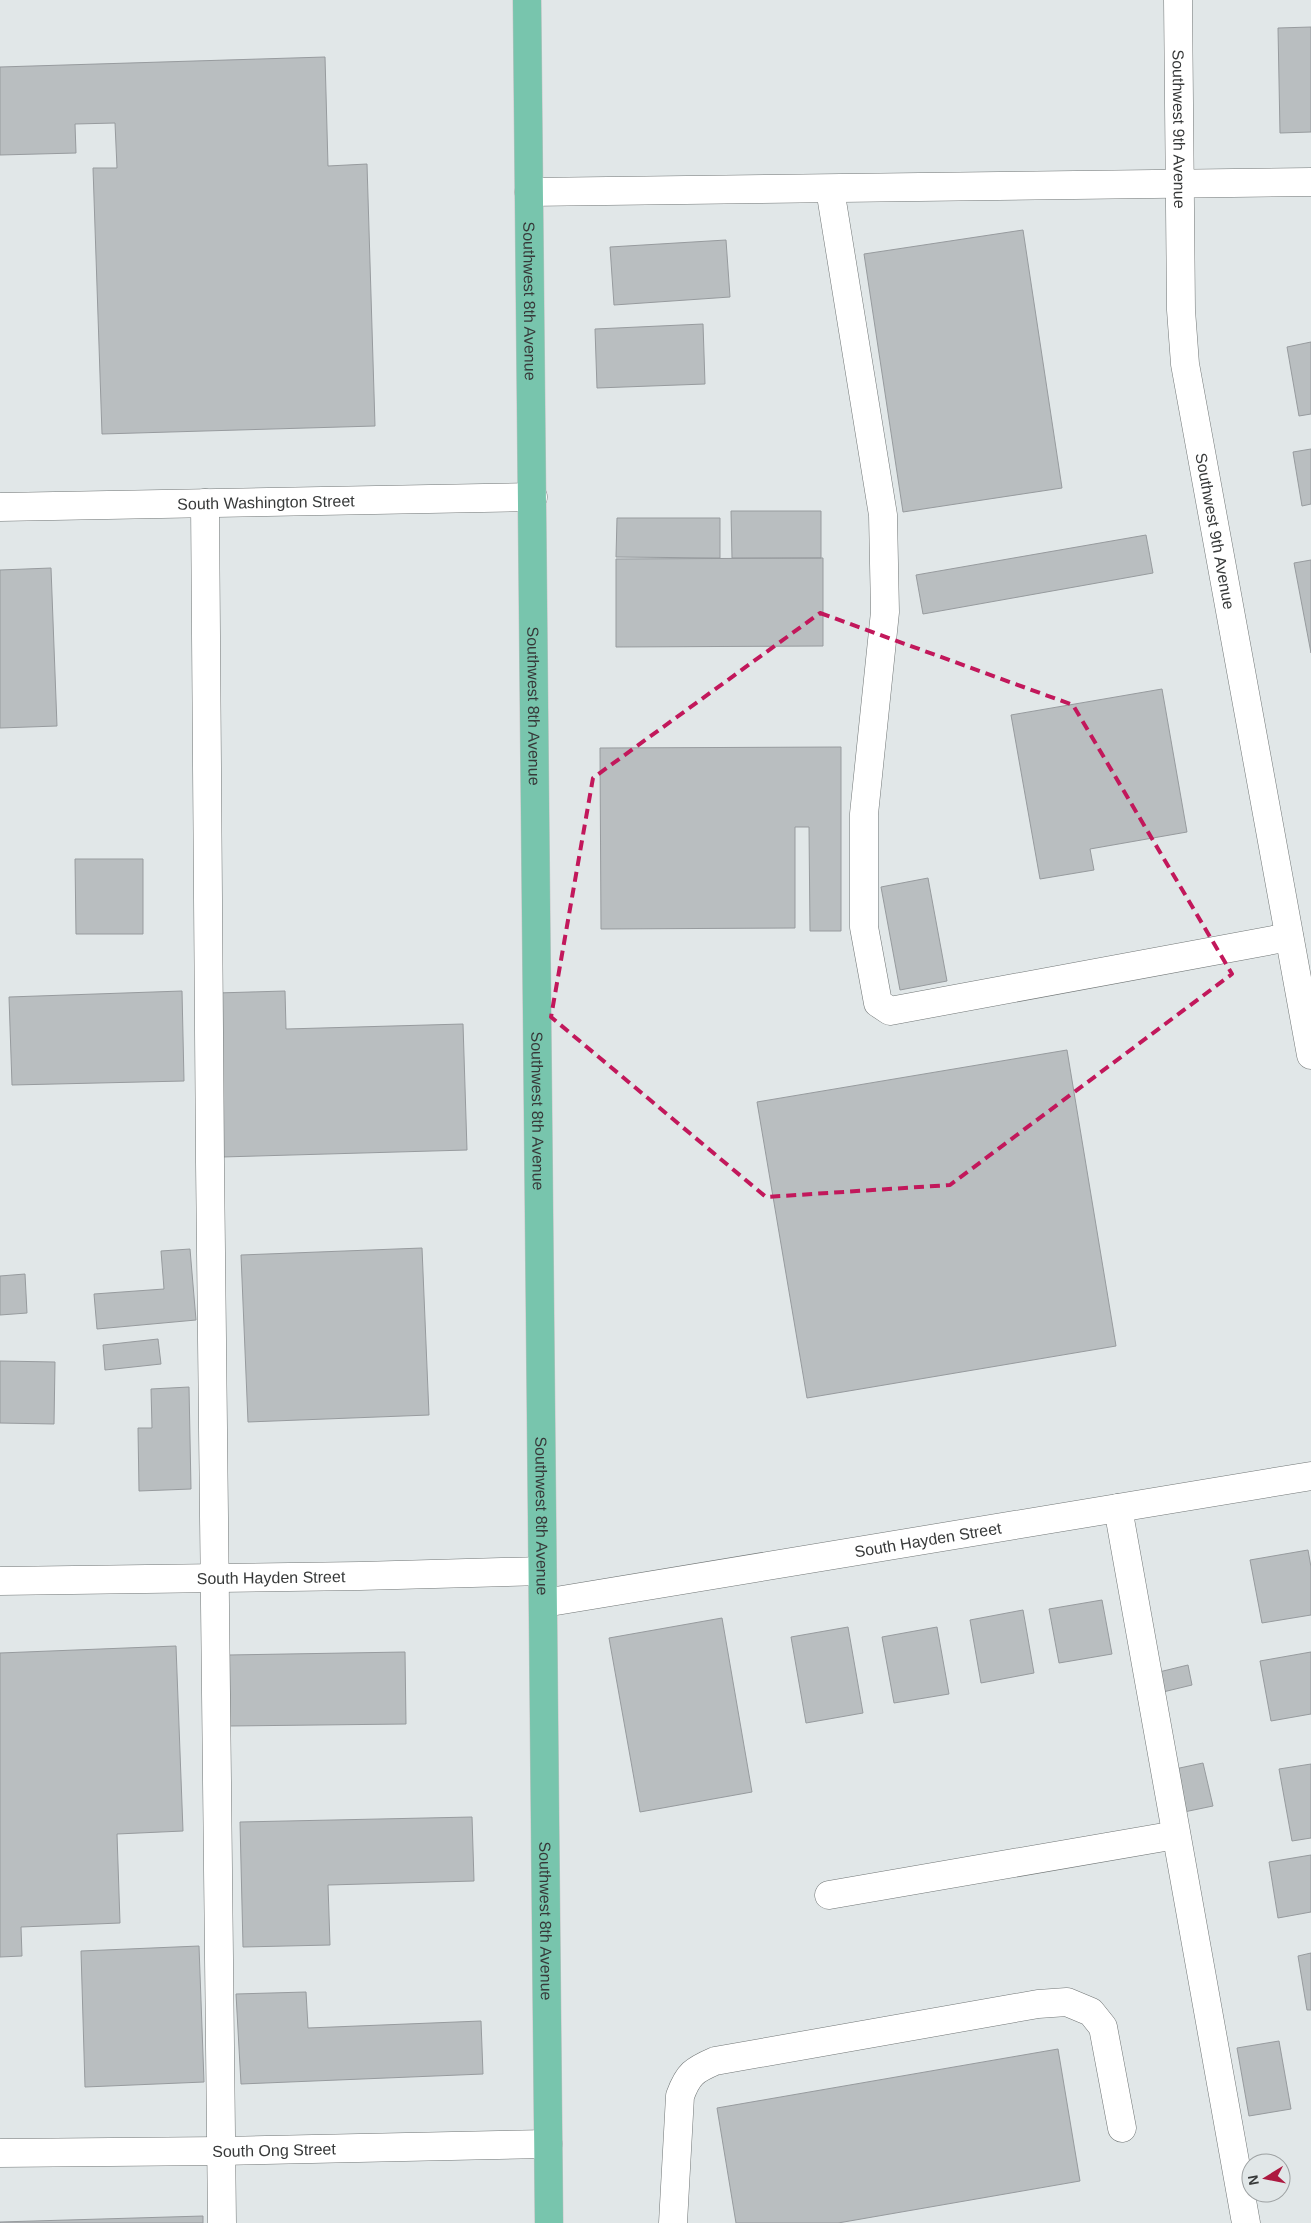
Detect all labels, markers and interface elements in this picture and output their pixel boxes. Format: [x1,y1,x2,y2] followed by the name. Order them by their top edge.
[1170,49,1189,209] street label: Southwest 9th Avenue
[521,221,539,381] street label: Southwest 8th Avenue
[1193,451,1238,611] street label: Southwest 9th Avenue
[177,492,355,512] street label: South Washington Street
[525,626,543,786] street label: Southwest 8th Avenue
[529,1031,547,1191] street label: Southwest 8th Avenue
[533,1436,551,1596] street label: Southwest 8th Avenue
[853,1519,1003,1560] street label: South Hayden Street
[197,1568,346,1587] street label: South Hayden Street
[537,1841,555,2001] street label: Southwest 8th Avenue
[212,2140,337,2160] street label: South Ong Street
[1241,2153,1291,2203] north arrow
[1244,2174,1262,2187] text: N

